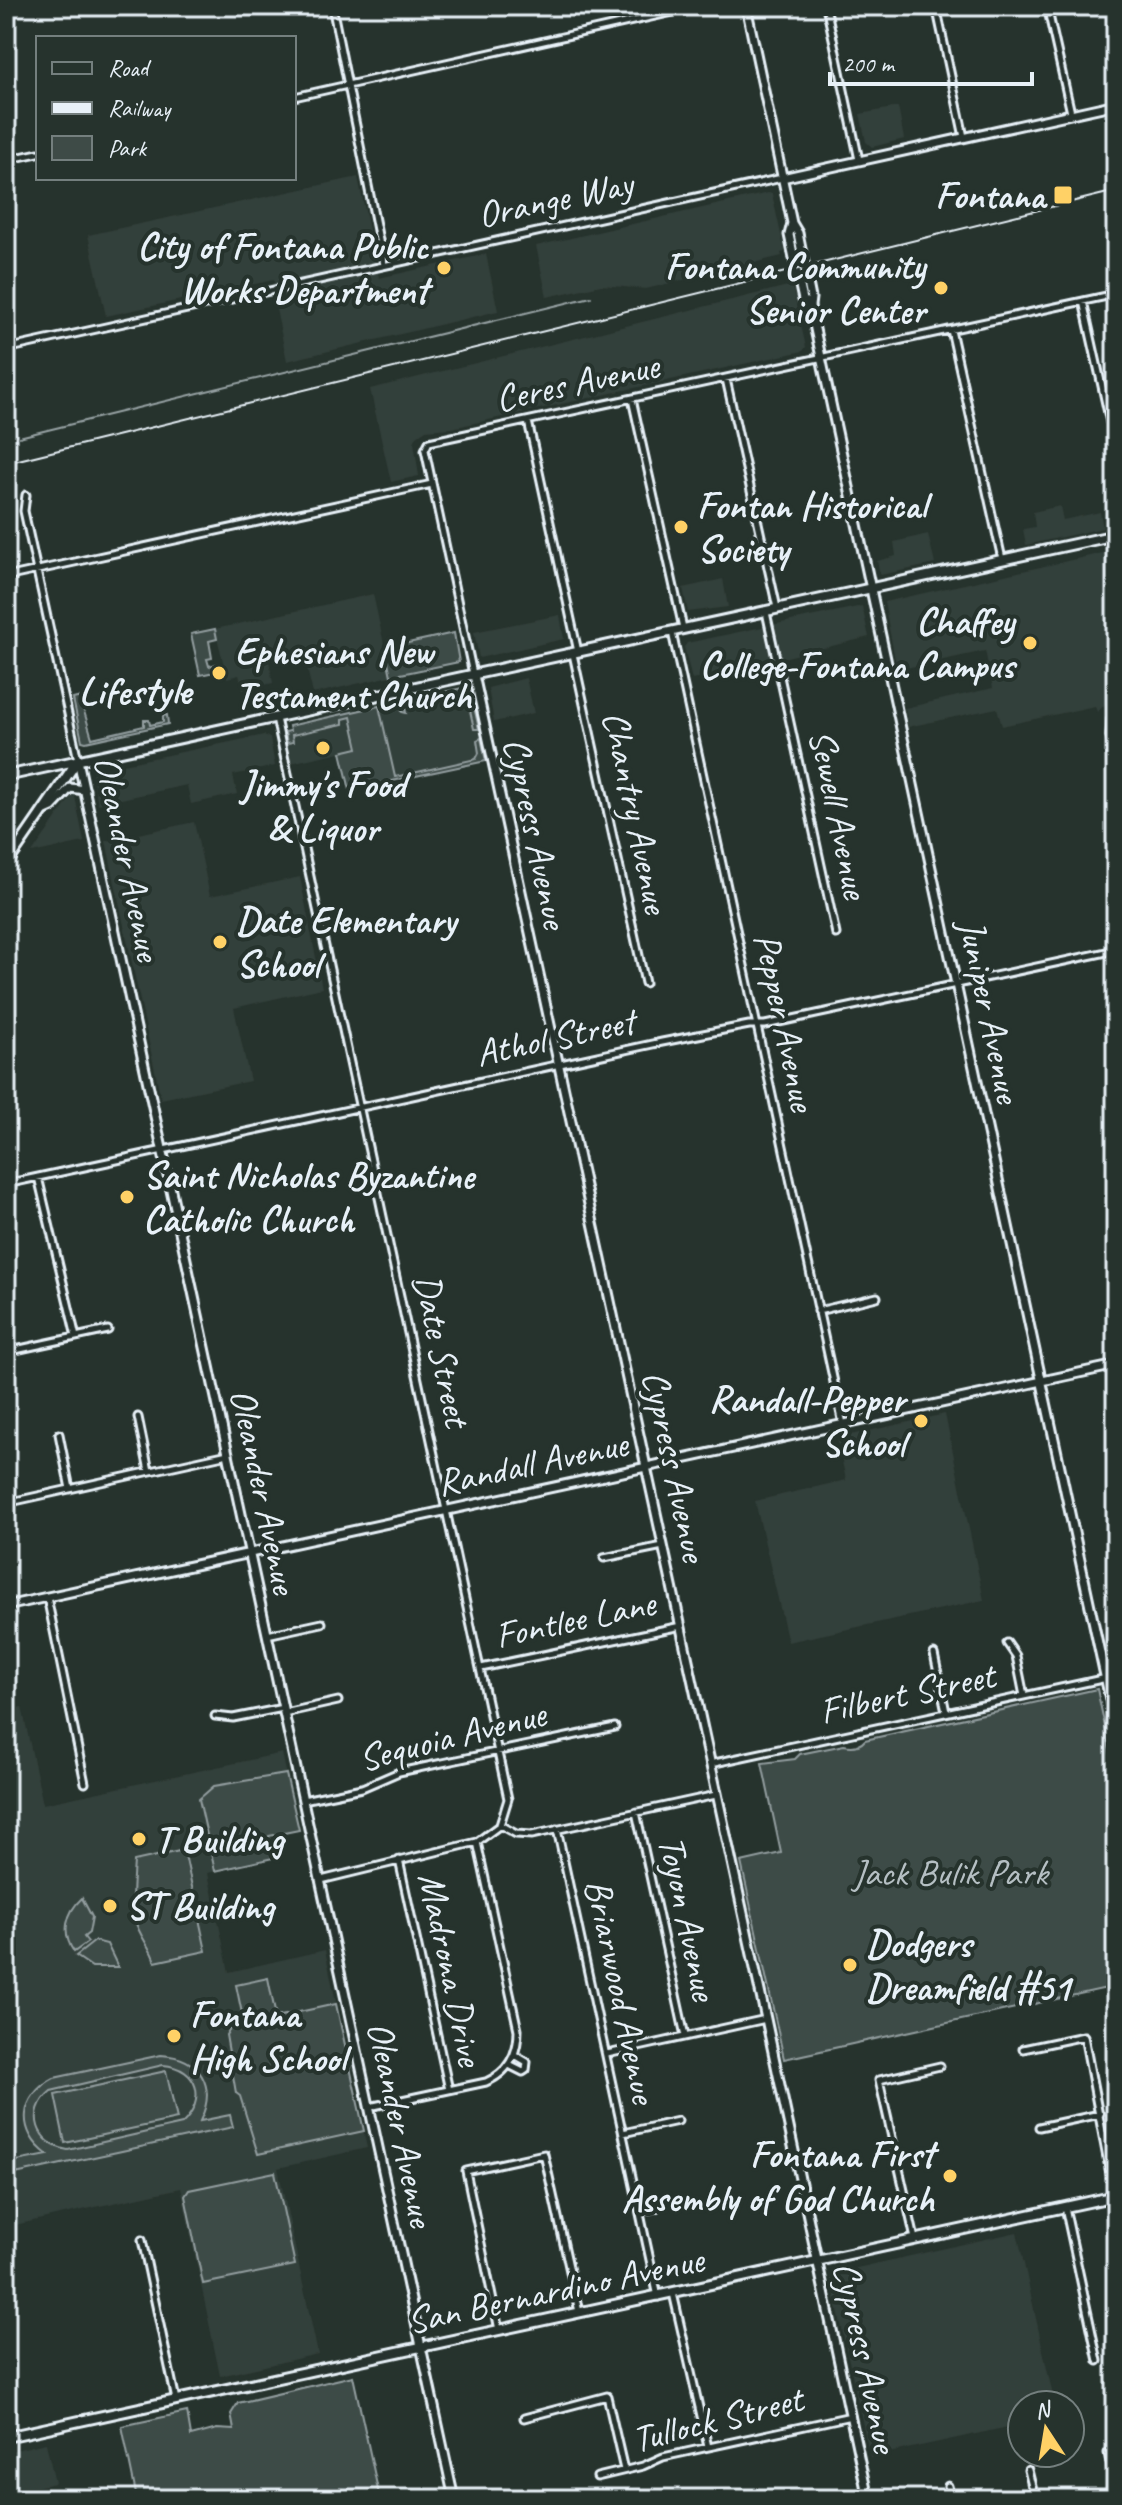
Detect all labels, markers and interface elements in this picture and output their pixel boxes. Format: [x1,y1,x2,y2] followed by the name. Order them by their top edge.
[36,36,296,180] legend
[830,36,1032,86] scale bar
[842,49,896,79] text: 200 m
[108,53,152,83] text: Road
[108,93,172,123] text: Railway
[108,133,148,163] text: Park
[473,159,640,238] street label: Orange Way
[935,172,1048,219] place label: Fontana
[1052,184,1074,206] marker: Fontana
[137,223,433,314] place label: City of Fontana Public Works Department
[665,243,929,334] place label: Fontana Community Senior Center
[435,259,453,277] marker: City of Fontana Public Works Department
[932,279,950,297] marker: Fontana Community Senior Center
[491,341,665,422] street label: Ceres Avenue
[697,482,934,573] place label: Fontan Historical Society
[672,518,690,536] marker: Fontan Historical Society
[700,598,1018,689] place label: Chaffey College-Fontana Campus
[235,628,473,719] place label: Ephesians New Testament Church
[1021,634,1039,652] marker: Chaffey College-Fontana Campus
[210,664,228,682] marker: Ephesians New Testament Church
[79,666,194,716] district label: Lifestyle
[592,707,681,920] street label: Chantry Avenue
[798,725,880,905] street label: Sewell Avenue
[493,733,580,935] street label: Cypress Avenue
[314,739,332,757] marker: Jimmy's Food & Liquor
[83,751,173,967] street label: Oleander Avenue
[238,761,412,852] place label: Jimmy's Food & Liquor
[236,897,460,988] place label: Date Elementary School
[947,913,1033,1109] street label: Juniper Avenue
[743,929,827,1118] street label: Pepper Avenue
[211,933,229,951] marker: Date Elementary School
[472,996,644,1077] street label: Athol Street
[143,1152,477,1243] place label: Saint Nicholas Byzantine Catholic Church
[118,1188,136,1206] marker: Saint Nicholas Byzantine Catholic Church
[403,1269,482,1434] street label: Date Street
[632,1366,719,1568] street label: Cypress Avenue
[709,1376,912,1467] place label: Randall-Pepper School
[219,1384,309,1600] street label: Oleander Avenue
[912,1412,930,1430] marker: Randall-Pepper School
[432,1419,634,1506] street label: Randall Avenue
[491,1579,662,1659] street label: Fontlee Lane
[815,1651,1002,1734] street label: Filbert Street
[354,1689,553,1782] street label: Sequoia Avenue
[155,1816,287,1863] place label: T Building
[130,1830,148,1848] marker: T Building
[648,1832,729,2007] street label: Toyon Avenue
[850,1849,1051,1896] park label: Jack Bulik Park
[408,1868,495,2072] street label: Madrona Drive
[574,1875,668,2110] street label: Briarwood Avenue
[126,1883,277,1930] place label: ST Building
[101,1897,119,1915] marker: ST Building
[866,1920,1074,2011] place label: Dodgers Dreamfield #51
[841,1956,859,1974] marker: Dodgers Dreamfield #51
[190,1991,353,2082] place label: Fontana High School
[356,2017,446,2233] street label: Oleander Avenue
[165,2027,183,2045] marker: Fontana High School
[622,2131,939,2222] place label: Fontana First Assembly of God Church
[941,2167,959,2185] marker: Fontana First Assembly of God Church
[402,2235,710,2344] street label: San Bernardino Avenue
[823,2257,910,2459] street label: Cypress Avenue
[627,2374,810,2463] street label: Tullock Street
[1006,2389,1086,2469] north arrow
[1032,2395,1055,2426] text: N

